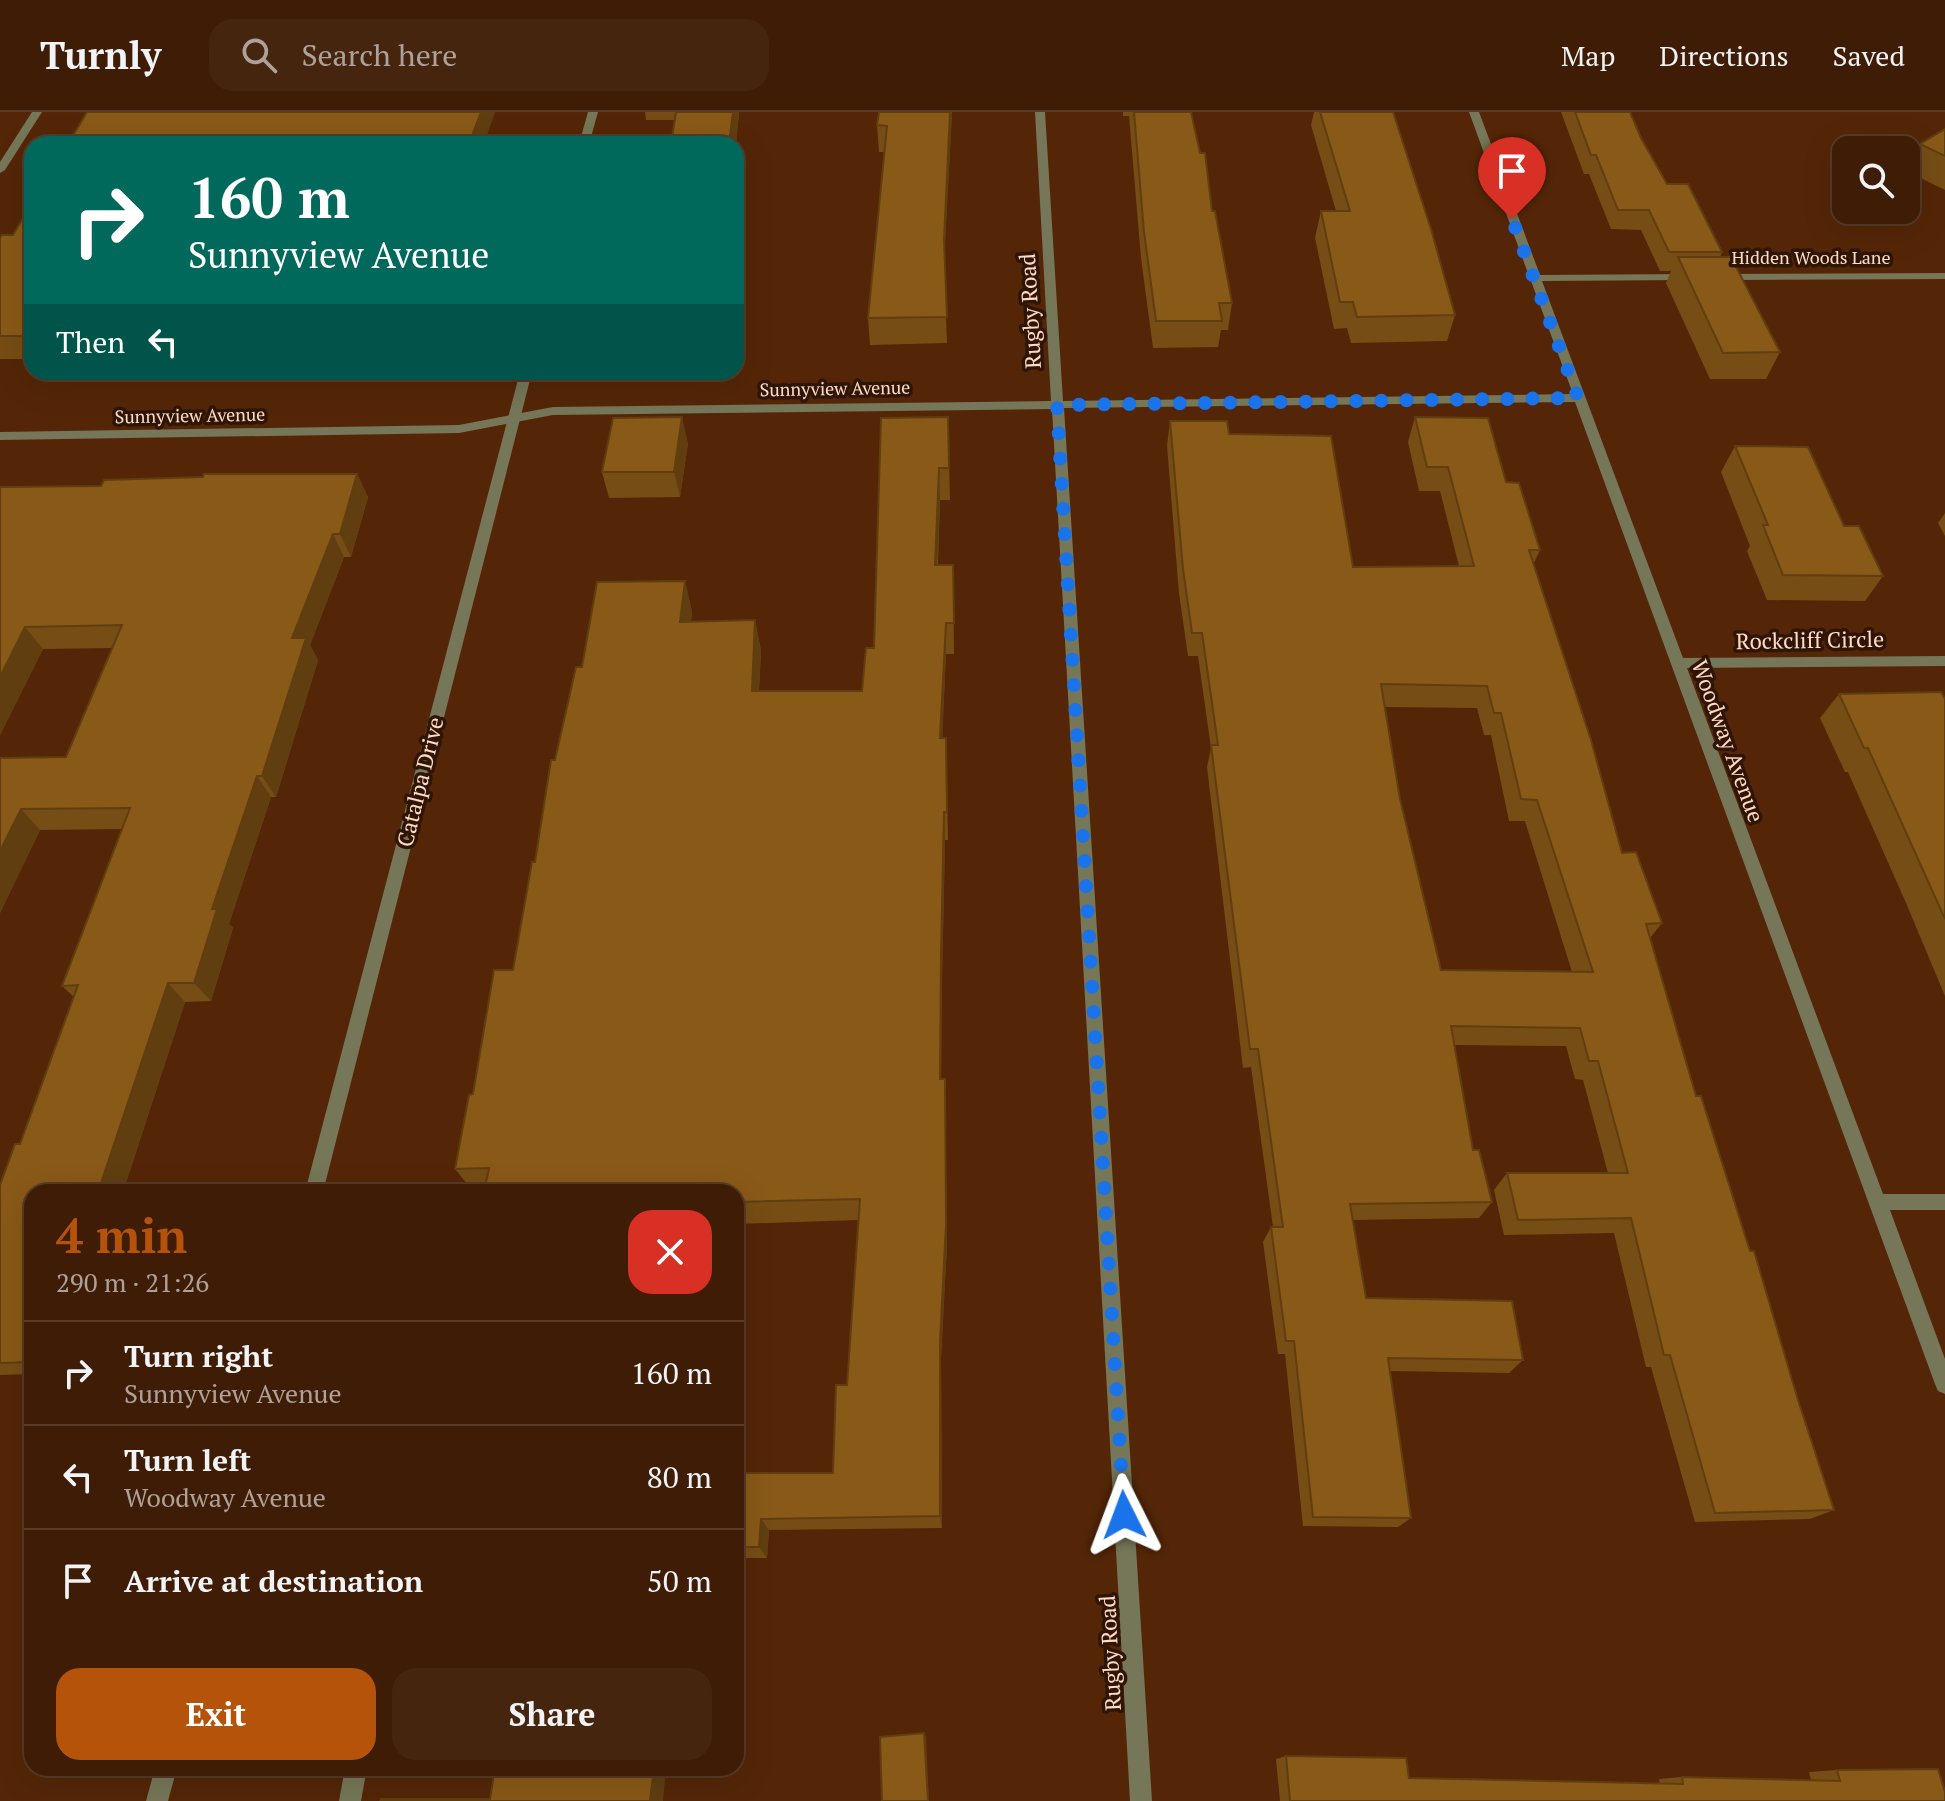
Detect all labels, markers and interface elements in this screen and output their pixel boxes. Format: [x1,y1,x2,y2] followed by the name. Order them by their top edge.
[209,19,769,91] search box
[40,30,161,80] text: Turnly
[237,33,281,77] icon: search
[301,35,457,75] text: Search here
[1561,37,1615,74] text: Map
[1659,37,1789,74] text: Directions
[1833,37,1905,74] text: Saved
[1832,136,1920,224] map controls
[1832,136,1920,224] button: search
[1478,137,1546,219] pin
[1490,149,1534,193] icon: arrive
[188,160,350,234] text: 160 m
[56,168,160,272] icon: right
[188,231,489,278] text: Sunnyview Avenue
[1731,245,1891,269] street label: Hidden Woods Lane
[1012,253,1047,369] street label: Rugby Road
[141,320,185,364] icon: left
[56,322,125,362] text: Then
[759,375,911,401] street label: Sunnyview Avenue
[114,402,266,428] street label: Sunnyview Avenue
[1736,624,1884,655] street label: Rockcliff Circle
[1686,656,1771,826] street label: Woodway Avenue
[389,714,450,850] street label: Catalpa Drive
[56,1203,187,1267] text: 4 min
[628,1210,712,1294] button: close
[56,1265,209,1299] text: 290 m · 21:26
[124,1336,273,1376] text: Turn right
[56,1351,100,1395] icon: right
[631,1353,712,1393] text: 160 m
[124,1376,342,1410] text: Sunnyview Avenue
[124,1440,251,1480] text: Turn left
[56,1455,100,1499] icon: left
[647,1457,712,1497] text: 80 m
[1082,1473,1166,1557] position arrow
[124,1480,326,1514] text: Woodway Avenue
[56,1559,100,1603] icon: arrive
[124,1561,423,1601] text: Arrive at destination
[647,1561,712,1601] text: 50 m
[1092,1595,1127,1711] street label: Rugby Road
[56,1668,376,1760] button: Exit
[392,1668,712,1760] button: Share

